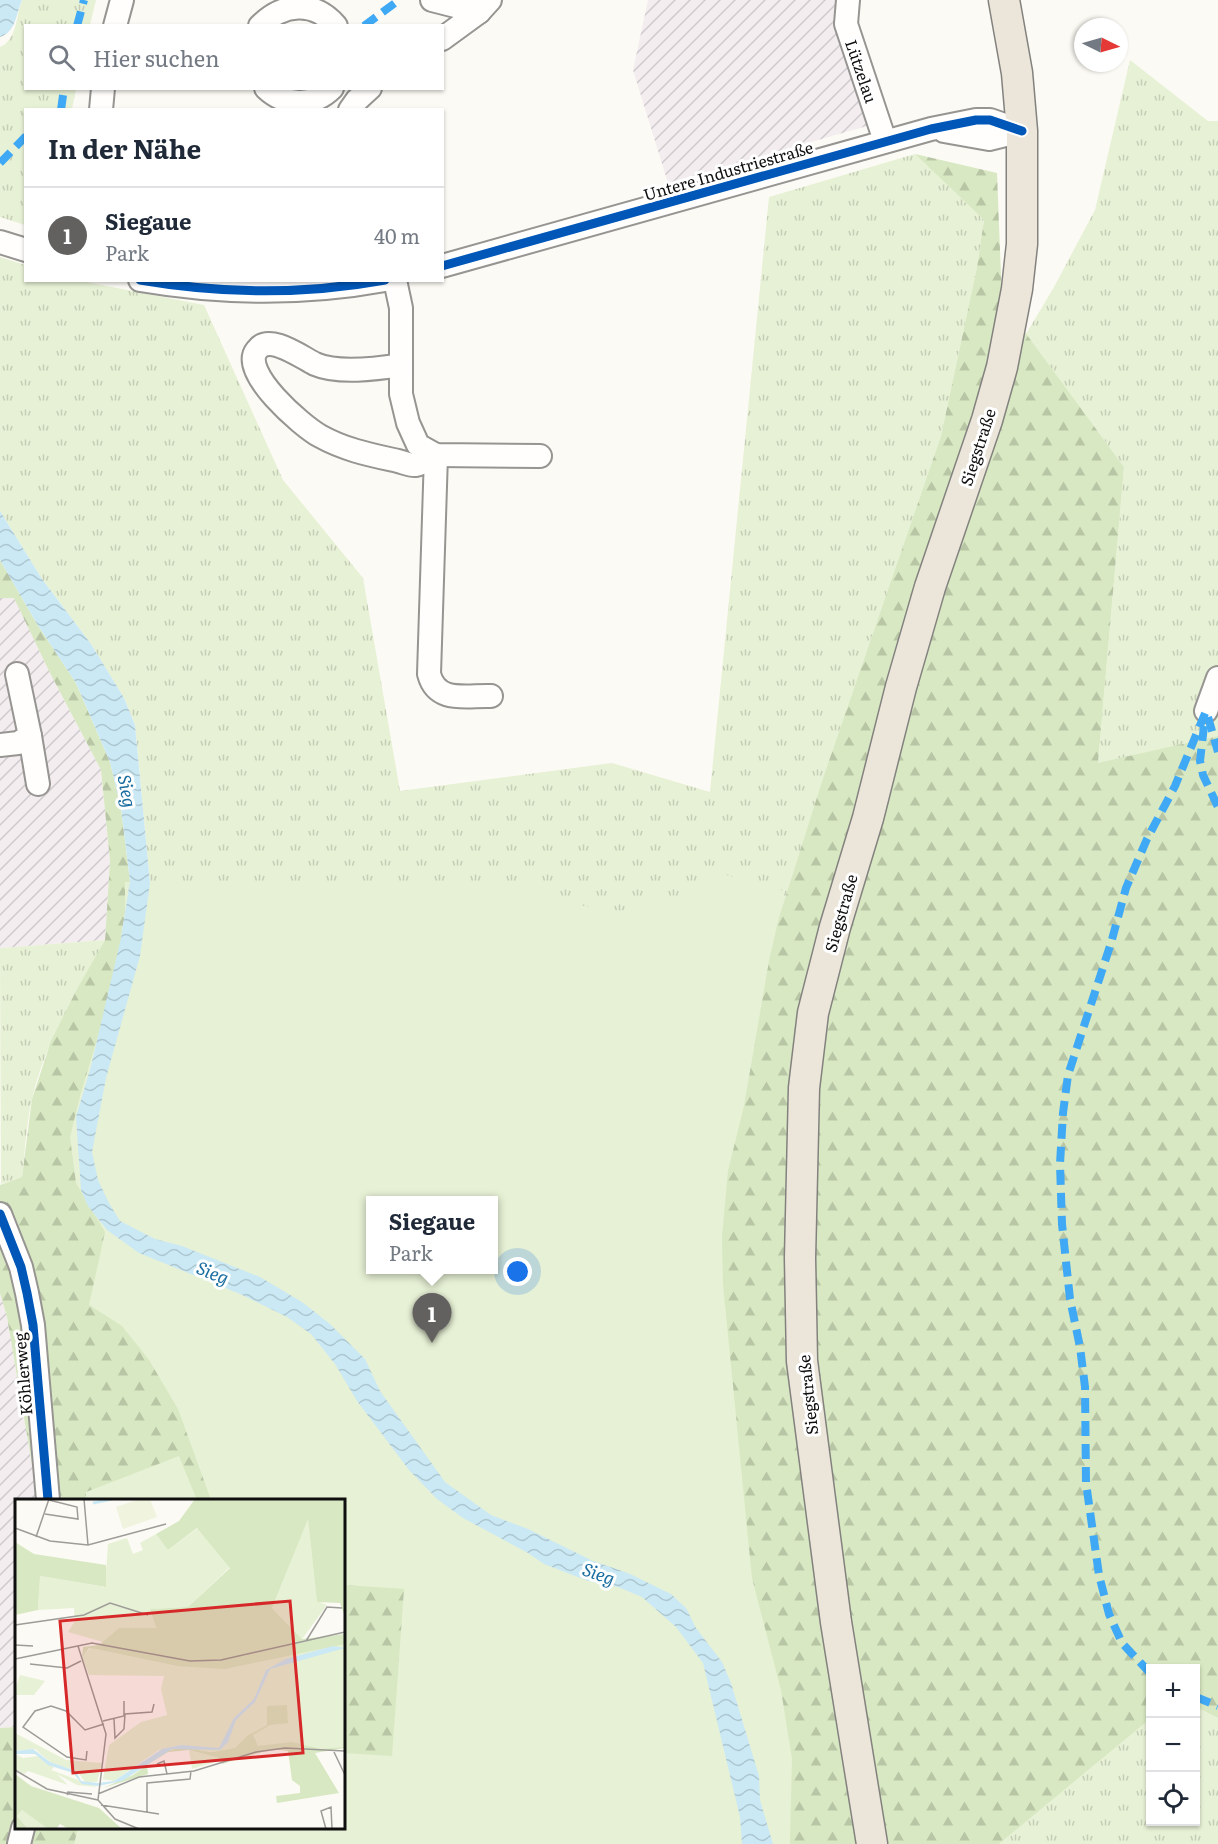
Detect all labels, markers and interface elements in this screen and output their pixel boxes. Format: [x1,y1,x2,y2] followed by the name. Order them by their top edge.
[1074,18,1128,72] north arrow
[24,24,444,90] search box
[840,36,884,106] street label: Lützelau
[45,41,78,74] icon: search
[93,41,220,74] text: Hier suchen
[48,128,201,167] text: In der Nähe
[640,134,816,206] street label: Untere Industriestraße
[105,204,192,237] text: Siegaue
[63,220,72,250] text: 1
[374,220,420,250] text: 40 m
[105,237,149,267] text: Park
[953,405,1001,489] street label: Siegstraße
[112,772,144,810] water label: Sieg
[817,871,863,955] street label: Siegstraße
[366,1196,498,1274] popup
[389,1204,475,1237] text: Siegaue
[389,1237,433,1267] text: Park
[193,1253,233,1291] water label: Sieg
[503,1257,532,1286] your location
[412,1294,452,1343] pin: 1
[6,1331,38,1416] street label: Köhlerweg
[791,1354,823,1436] street label: Siegstraße
[15,1499,345,1829] inset map
[579,1555,619,1591] water label: Sieg
[1146,1664,1200,1826] map controls
[1146,1664,1200,1718] button: +
[1146,1718,1200,1772] button: −
[1146,1772,1200,1826] button: locate

